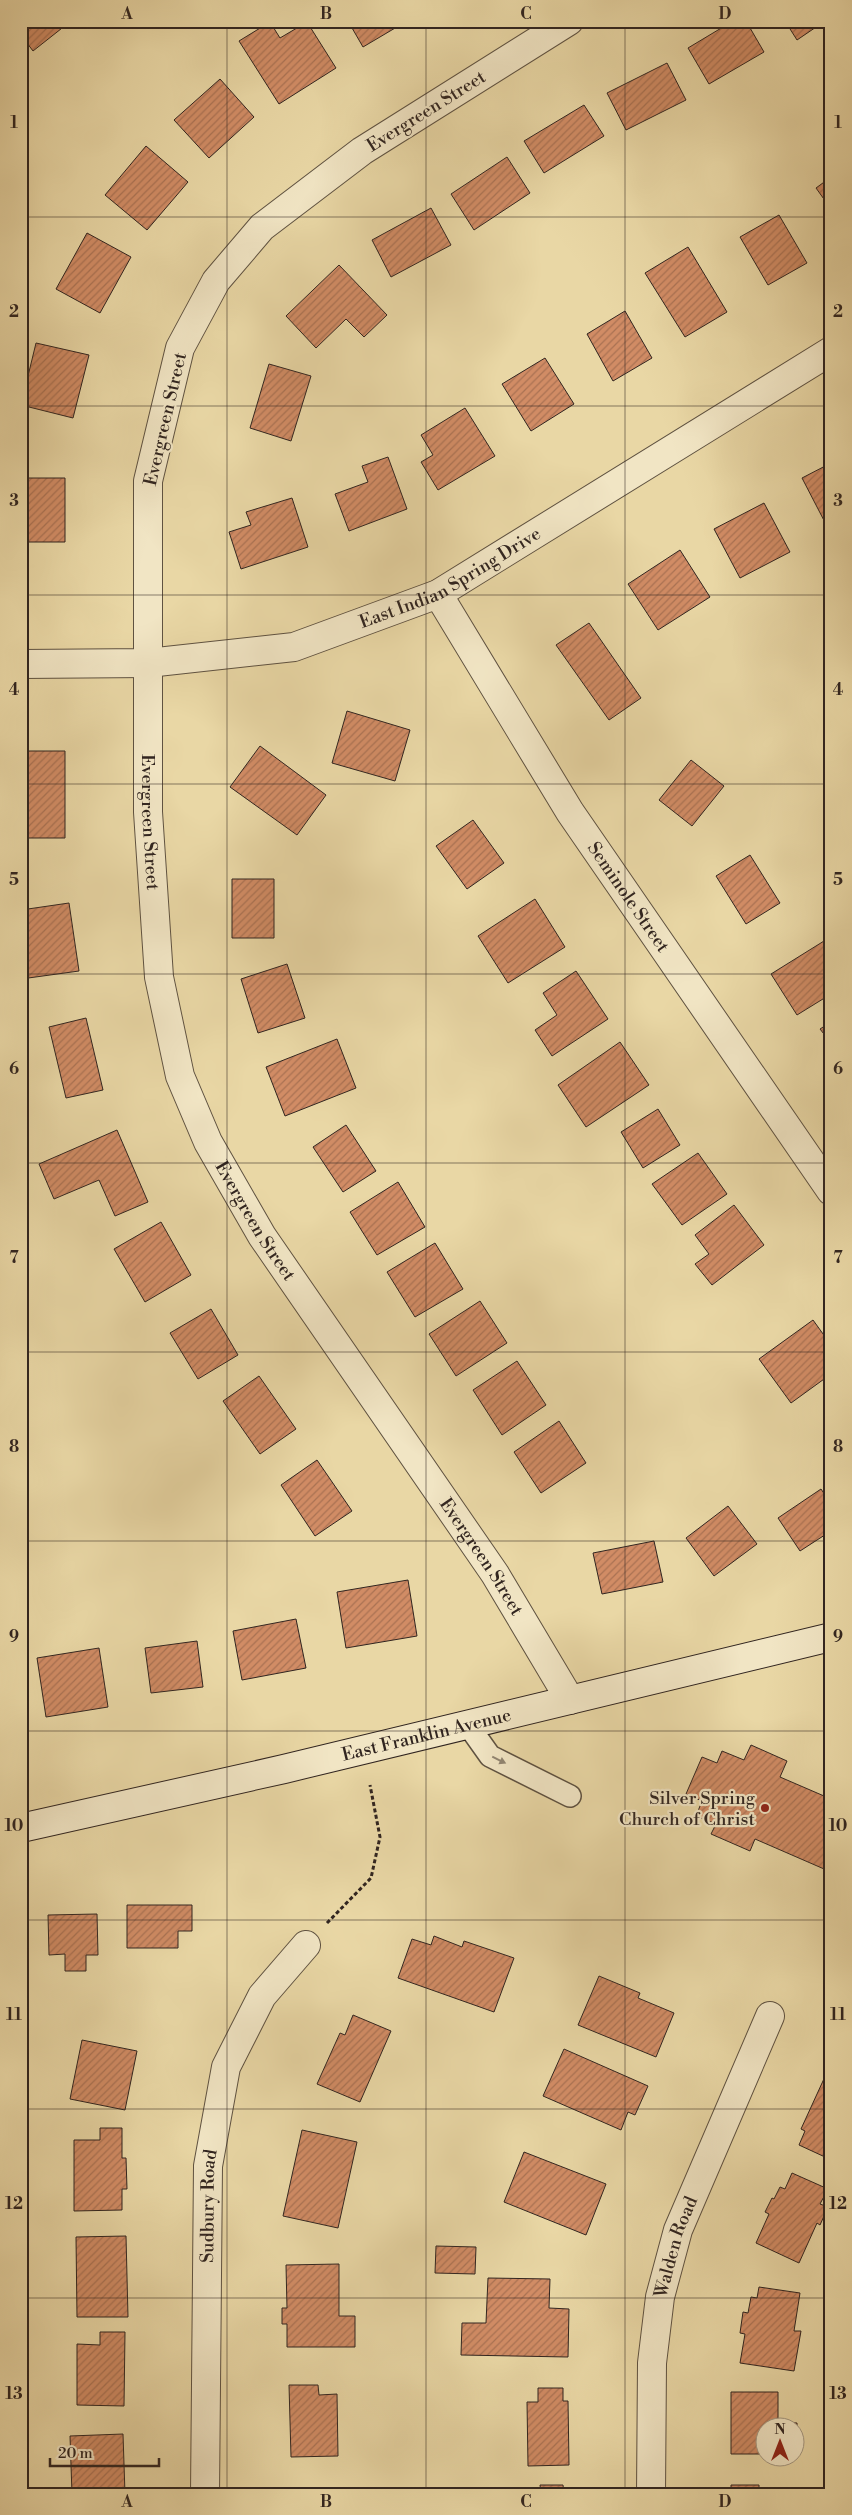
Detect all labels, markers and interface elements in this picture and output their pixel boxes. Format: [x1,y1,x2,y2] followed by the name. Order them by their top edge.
[120,4,133,24] text: A
[320,4,332,24] text: B
[520,4,532,24] text: C
[719,4,732,24] text: D
[362,65,491,157] street label: Evergreen Street
[10,113,18,133] text: 1
[834,113,842,133] text: 1
[9,302,19,322] text: 2
[833,302,843,322] text: 2
[139,350,192,488] street label: Evergreen Street
[9,491,19,511] text: 3
[833,491,843,511] text: 3
[356,522,545,634] street label: East Indian Spring Drive
[9,680,20,700] text: 4
[833,680,844,700] text: 4
[136,754,164,892] street label: Evergreen Street
[582,838,675,957] street label: Seminole Street
[9,870,19,890] text: 5
[833,870,843,890] text: 5
[9,1059,19,1079] text: 6
[833,1059,843,1079] text: 6
[209,1157,301,1286] street label: Evergreen Street
[9,1248,19,1268] text: 7
[833,1248,843,1268] text: 7
[9,1437,19,1457] text: 8
[833,1437,843,1457] text: 8
[434,1494,528,1620] street label: Evergreen Street
[9,1627,19,1647] text: 9
[833,1627,843,1647] text: 9
[340,1704,513,1767] street label: East Franklin Avenue
[492,1757,506,1765] one-way arrow
[619,1787,756,1831] place label: Silver Spring Church of Christ
[759,1802,771,1814] marker: Silver Spring Church of Christ
[5,1816,23,1836] text: 10
[829,1816,847,1836] text: 10
[6,2005,22,2025] text: 11
[830,2005,846,2025] text: 11
[196,2147,223,2263] street label: Sudbury Road
[649,2192,703,2301] street label: Walden Road
[5,2194,23,2214] text: 12
[829,2194,847,2214] text: 12
[5,2384,23,2404] text: 13
[829,2384,847,2404] text: 13
[754,2418,804,2468] north arrow
[774,2421,786,2439] text: N
[50,2435,159,2467] scale bar
[58,2444,93,2463] text: 20 m
[120,2492,133,2512] text: A
[320,2492,332,2512] text: B
[520,2492,532,2512] text: C
[719,2492,732,2512] text: D

